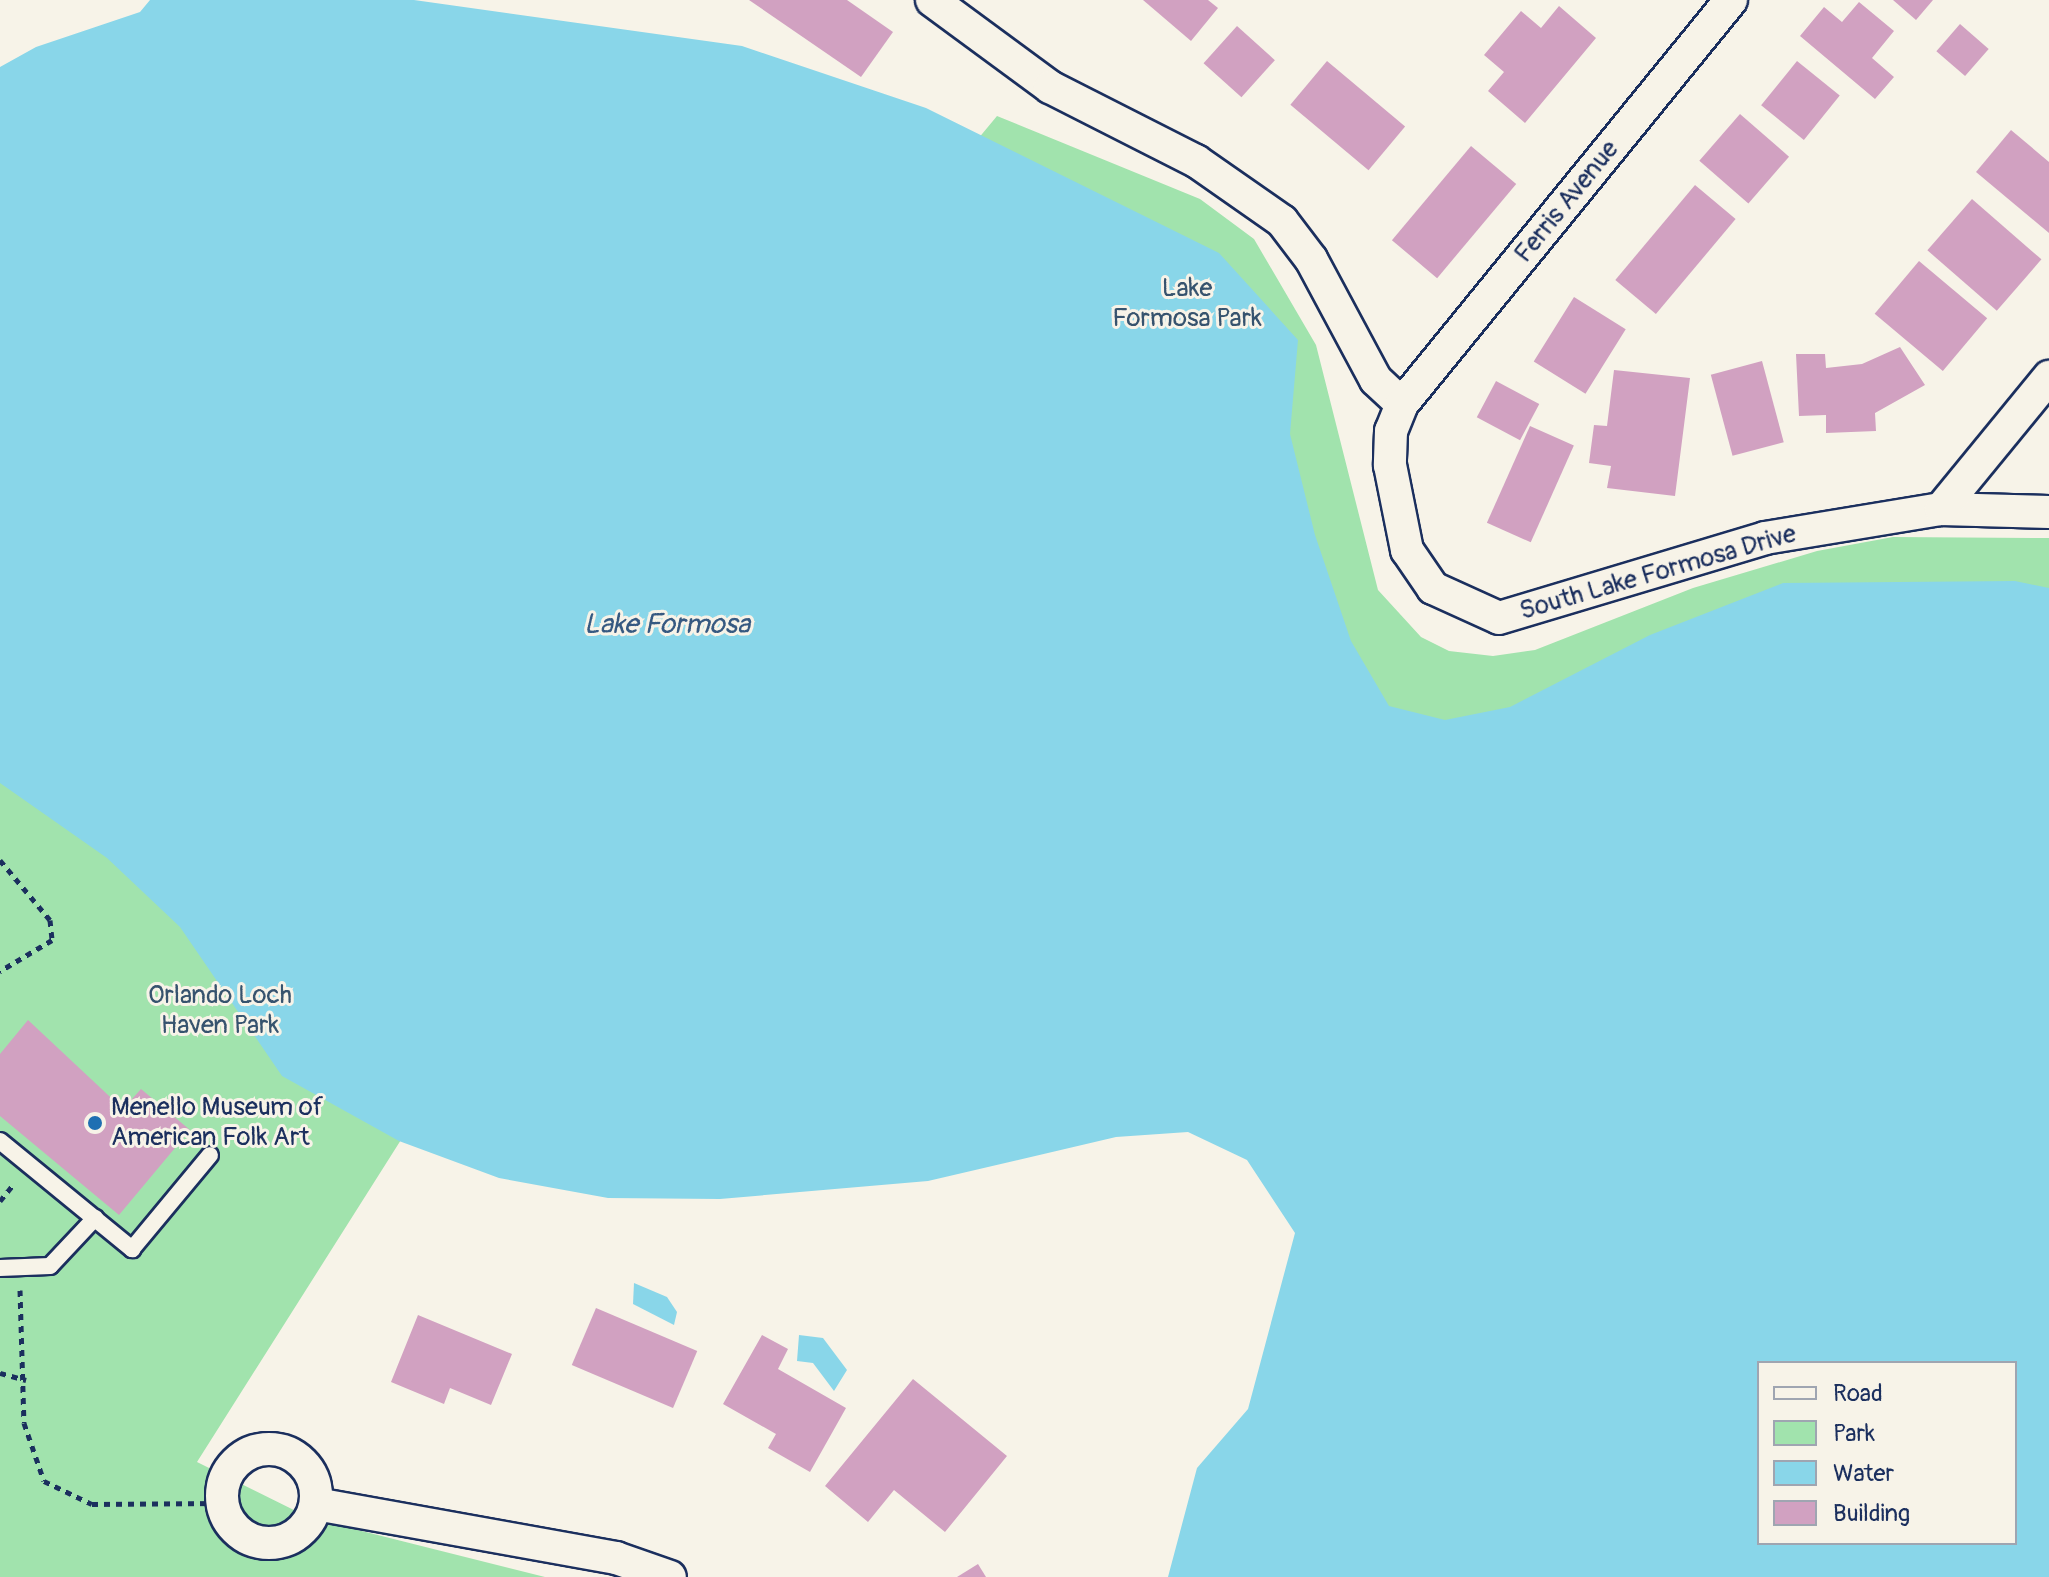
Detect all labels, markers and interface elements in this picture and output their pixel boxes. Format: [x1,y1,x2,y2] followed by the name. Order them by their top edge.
[1508,135,1626,269] street label: Ferris Avenue
[1112,273,1262,334] park label: Lake Formosa Park
[1516,519,1800,627] street label: South Lake Formosa Drive
[584,608,750,642] water label: Lake Formosa
[148,980,292,1042] park label: Orlando Loch Haven Park
[111,1092,323,1154] place label: Menello Museum of American Folk Art
[86,1114,104,1132] marker: Menello Museum of American Folk Art
[1757,1361,2017,1545] legend
[1833,1379,1883,1408] text: Road
[1833,1419,1875,1448] text: Park
[1833,1459,1894,1488] text: Water
[1833,1499,1910,1528] text: Building

